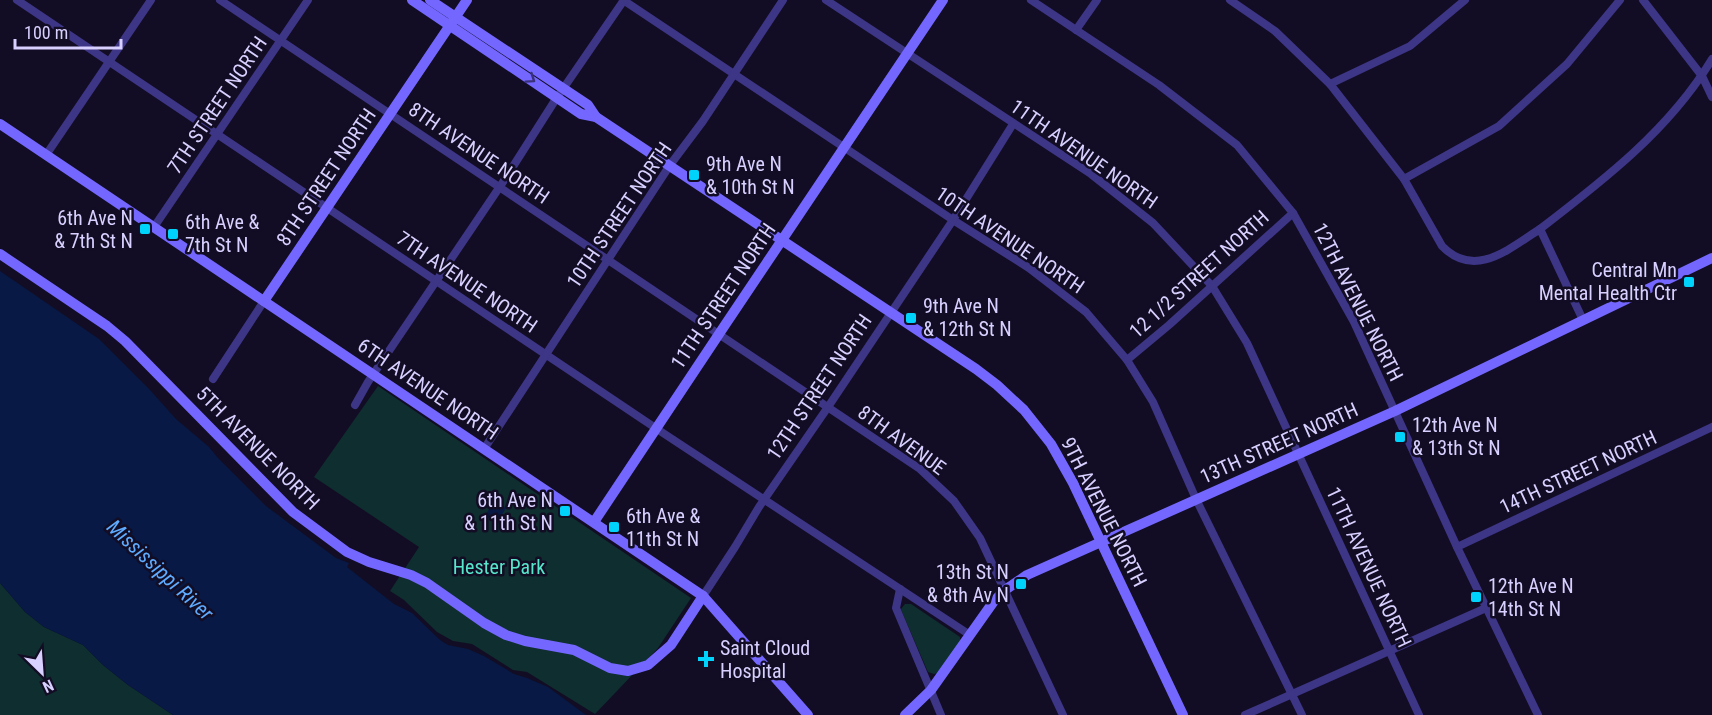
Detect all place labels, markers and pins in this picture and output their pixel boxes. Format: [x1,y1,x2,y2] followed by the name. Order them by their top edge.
[706,152,795,199] place label: 9th Ave N & 10th St N
[687,168,701,182] marker: 9th Ave N & 10th St N
[54,206,133,253] place label: 6th Ave N & 7th St N
[185,210,259,257] place label: 6th Ave & 7th St N
[138,222,152,236] marker: 6th Ave N & 7th St N
[166,227,180,241] marker: 6th Ave & 7th St N
[1539,258,1677,305] place label: Central Mn Mental Health Ctr
[1682,275,1696,289] marker: Central Mn Mental Health Ctr
[923,294,1012,341] place label: 9th Ave N & 12th St N
[904,311,918,325] marker: 9th Ave N & 12th St N
[1412,413,1501,460] place label: 12th Ave N & 13th St N
[1393,430,1407,444] marker: 12th Ave N & 13th St N
[464,488,553,535] place label: 6th Ave N & 11th St N
[558,504,572,518] marker: 6th Ave N & 11th St N
[626,504,700,551] place label: 6th Ave & 11th St N
[607,520,621,534] marker: 6th Ave & 11th St N
[927,560,1009,607] place label: 13th St N & 8th Av N
[1488,574,1574,621] place label: 12th Ave N 14th St N
[1014,577,1028,591] marker: 13th St N & 8th Av N
[1469,590,1483,604] marker: 12th Ave N 14th St N
[720,636,810,683] place label: Saint Cloud Hospital
[697,650,715,668] marker: Saint Cloud Hospital

